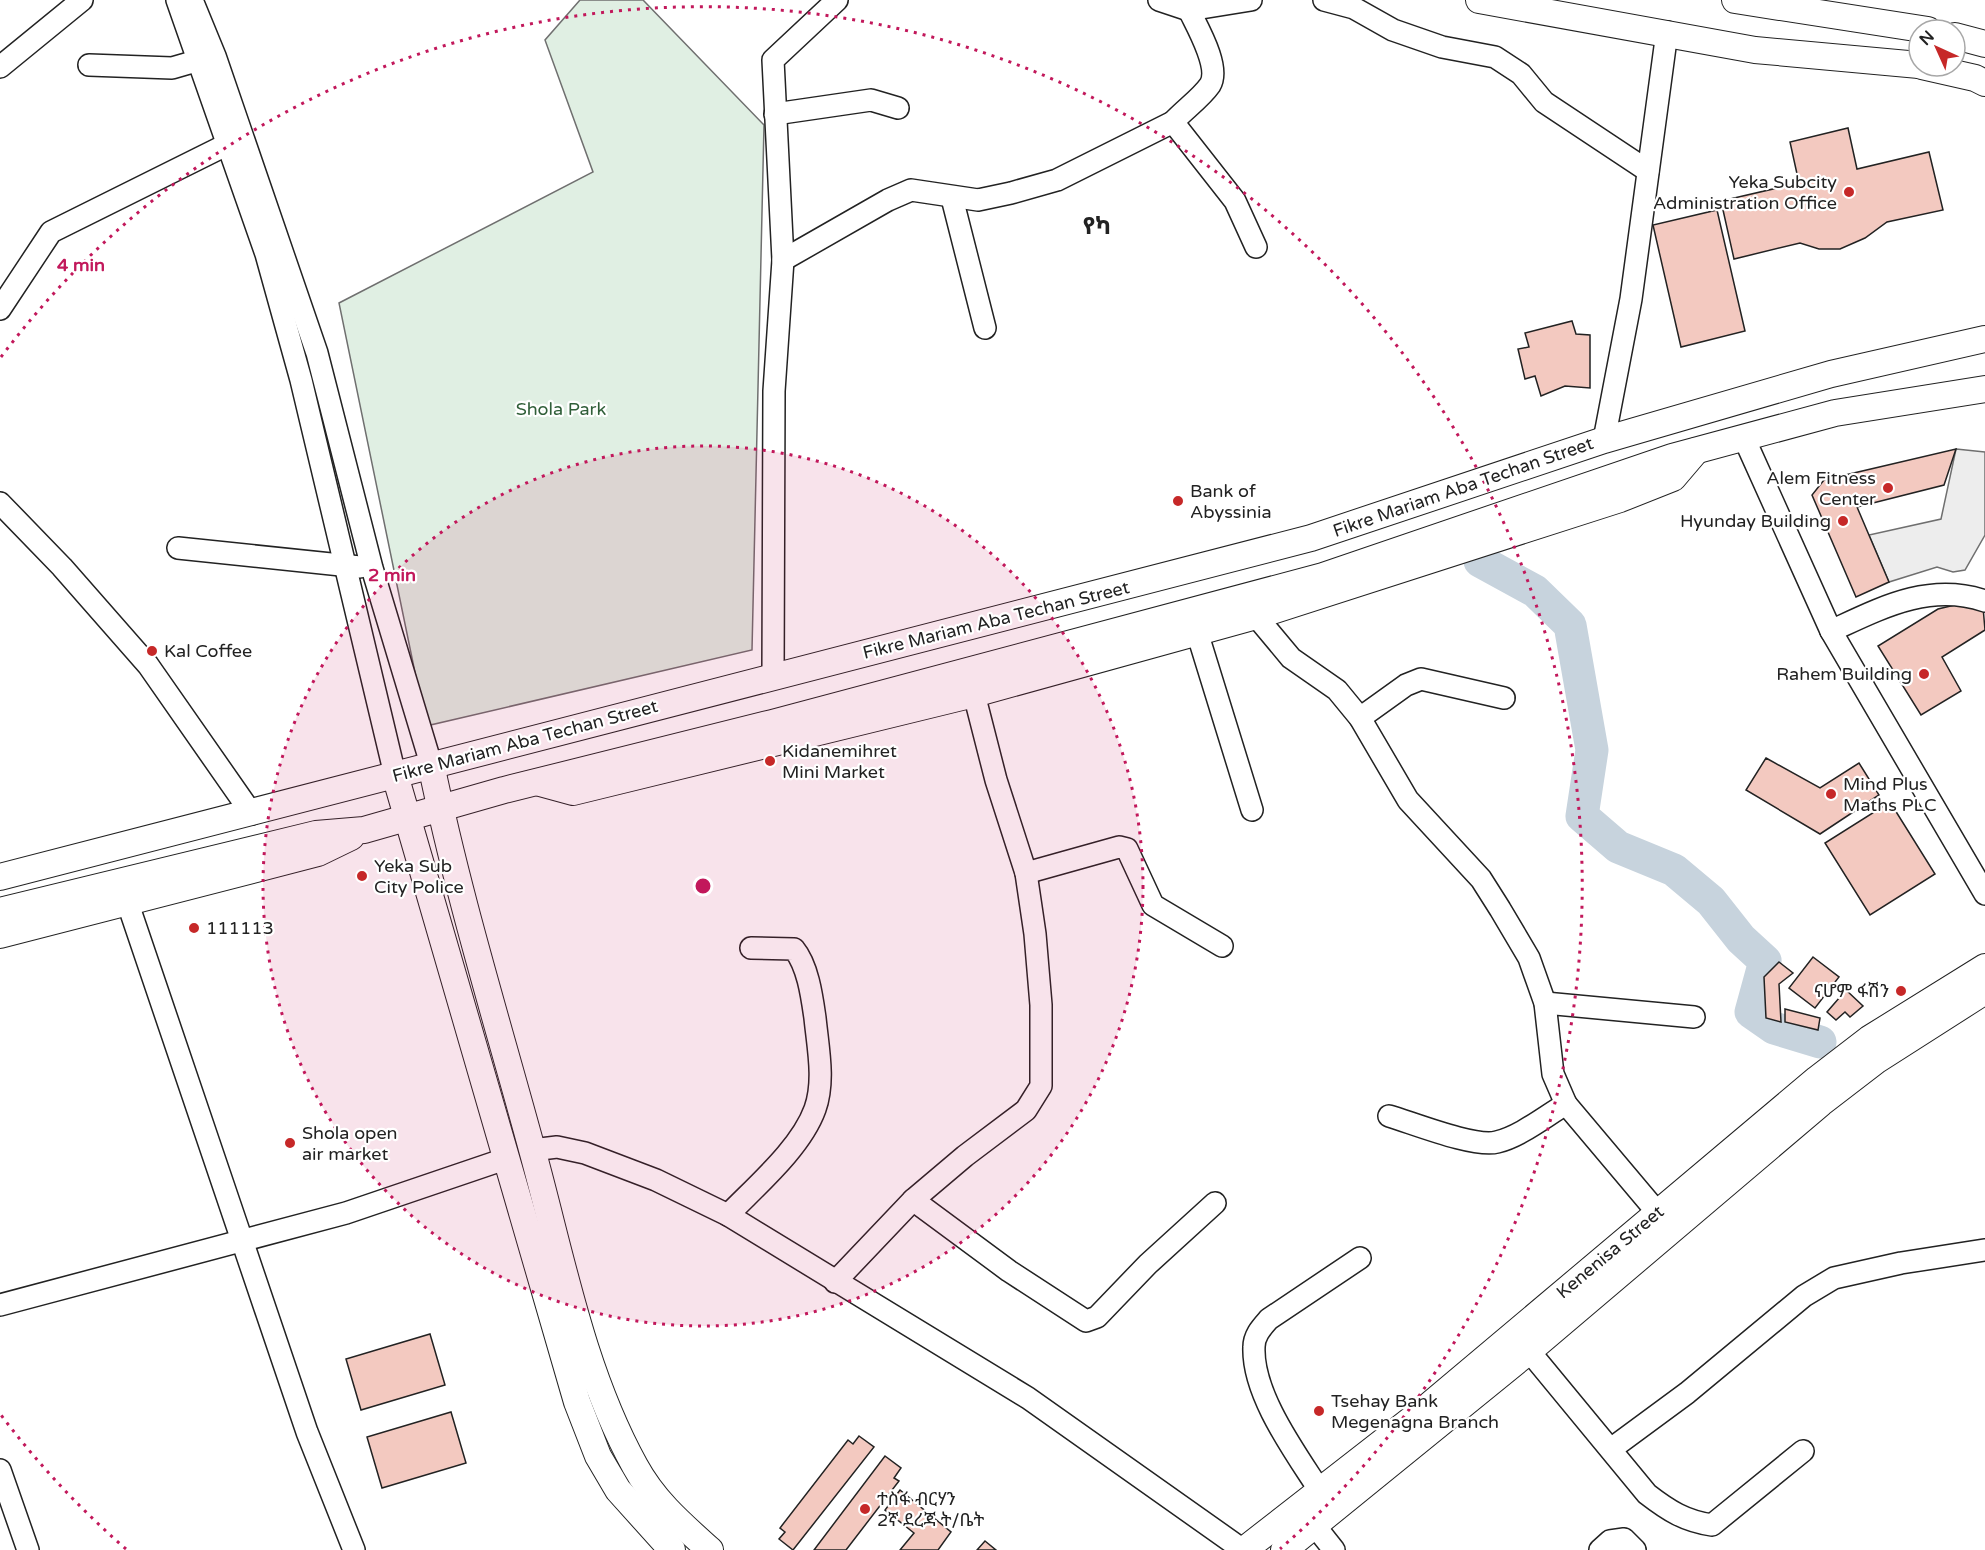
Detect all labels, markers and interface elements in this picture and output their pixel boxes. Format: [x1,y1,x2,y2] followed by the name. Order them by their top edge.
[1907,18,1967,78] north arrow
[1915,26,1939,50] text: N
[1653,171,1837,214] place label: Yeka Subcity Administration Office
[1842,185,1856,199] marker: Yeka Subcity Administration Office
[1083,212,1111,241] district label: የካ
[57,254,105,276] text: 4 min
[516,398,606,420] park label: Shola Park
[1330,432,1596,542] street label: Fikre Mariam Aba Techan Street
[1766,467,1876,510] place label: Alem Fitness Center
[1190,480,1272,523] place label: Bank of Abyssinia
[1881,481,1895,495] marker: Alem Fitness Center
[1171,494,1185,508] marker: Bank of Abyssinia
[1680,510,1831,532] place label: Hyunday Building
[1836,514,1850,528] marker: Hyunday Building
[368,564,416,586] text: 2 min
[860,576,1132,664] street label: Fikre Mariam Aba Techan Street
[164,640,252,662] place label: Kal Coffee
[145,644,159,658] marker: Kal Coffee
[1776,663,1912,685] place label: Rahem Building
[1917,667,1931,681] marker: Rahem Building
[390,695,660,787] street label: Fikre Mariam Aba Techan Street
[782,740,897,783] place label: Kidanemihret Mini Market
[763,754,777,768] marker: Kidanemihret Mini Market
[1843,773,1936,816] place label: Mind Plus Maths PLC
[1824,787,1838,801] marker: Mind Plus Maths PLC
[374,855,464,898] place label: Yeka Sub City Police
[355,869,369,883] marker: Yeka Sub City Police
[693,876,713,896] centre of rings
[206,917,274,939] place label: 111113
[187,921,201,935] marker: 111113
[1814,980,1889,1002] place label: ናሆም ፋሽን
[1894,984,1908,998] marker: ናሆም ፋሽን
[302,1122,398,1165] place label: Shola open air market
[283,1136,297,1150] marker: Shola open air market
[1552,1201,1668,1303] street label: Kenenisa Street
[1331,1390,1499,1433] place label: Tsehay Bank Megenagna Branch
[1312,1404,1326,1418] marker: Tsehay Bank Megenagna Branch
[877,1488,984,1531] place label: ተስፋ ብርሃን 2ኛ ደረጃ ት/ቤት
[858,1502,872,1516] marker: ተስፋ ብርሃን 2ኛ ደረጃ ት/ቤት

